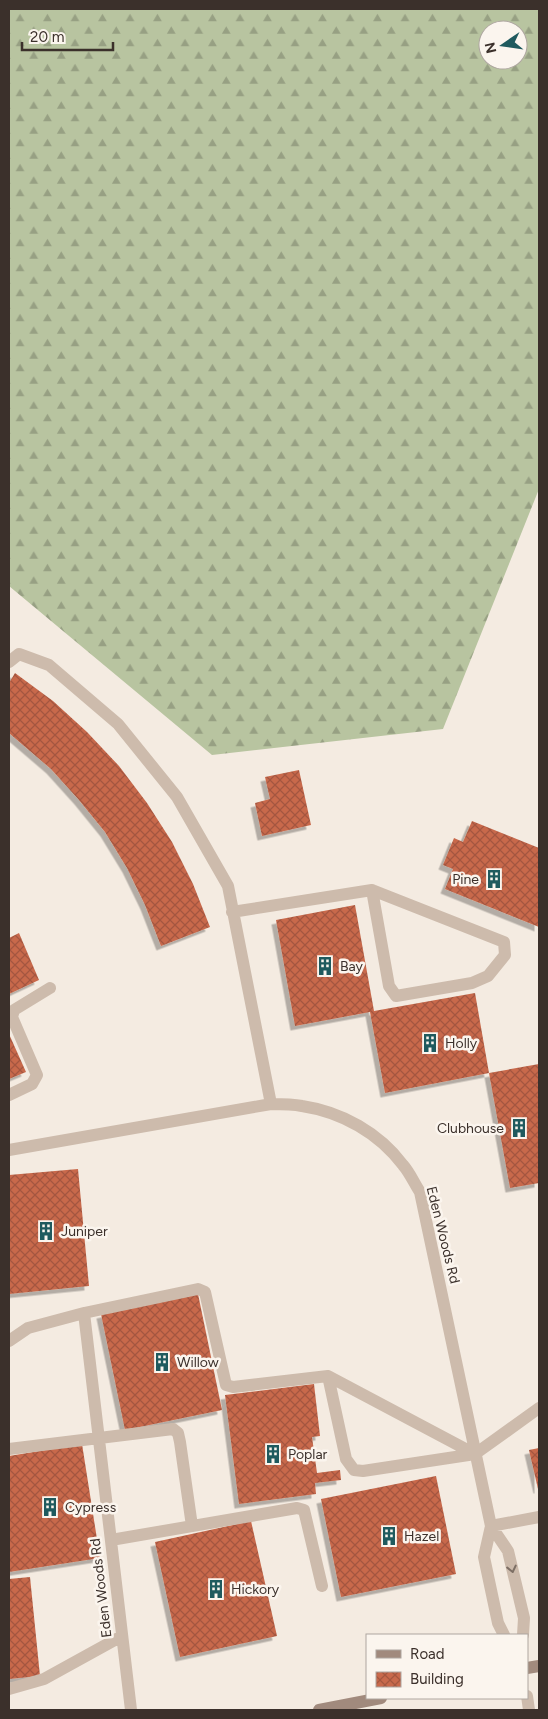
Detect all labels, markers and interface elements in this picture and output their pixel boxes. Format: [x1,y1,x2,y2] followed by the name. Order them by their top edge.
[22,20,114,52] scale bar
[478,20,528,70] north arrow
[30,28,64,46] text: 20 m
[481,41,500,55] text: N
[483,868,505,890] building icon: Pine
[452,871,479,888] place label: Pine
[314,955,336,977] building icon: Bay
[340,958,364,975] place label: Bay
[419,1032,441,1054] building icon: Holly
[445,1035,478,1052] place label: Holly
[508,1117,530,1139] building icon: Clubhouse
[437,1120,504,1137] place label: Clubhouse
[423,1185,463,1285] street label: Eden Woods Rd
[35,1220,57,1242] building icon: Juniper
[61,1223,108,1240] place label: Juniper
[151,1351,173,1373] building icon: Willow
[177,1354,219,1371] place label: Willow
[262,1443,284,1465] building icon: Poplar
[288,1446,328,1463] place label: Poplar
[39,1496,61,1518] building icon: Cypress
[65,1499,116,1516] place label: Cypress
[378,1525,400,1547] building icon: Hazel
[404,1528,439,1545] place label: Hazel
[86,1537,116,1639] street label: Eden Woods Rd
[506,1565,517,1574] one-way arrow
[205,1578,227,1600] building icon: Hickory
[231,1581,280,1598] place label: Hickory
[366,1634,528,1699] legend
[410,1645,445,1663] text: Road
[410,1670,464,1688] text: Building

